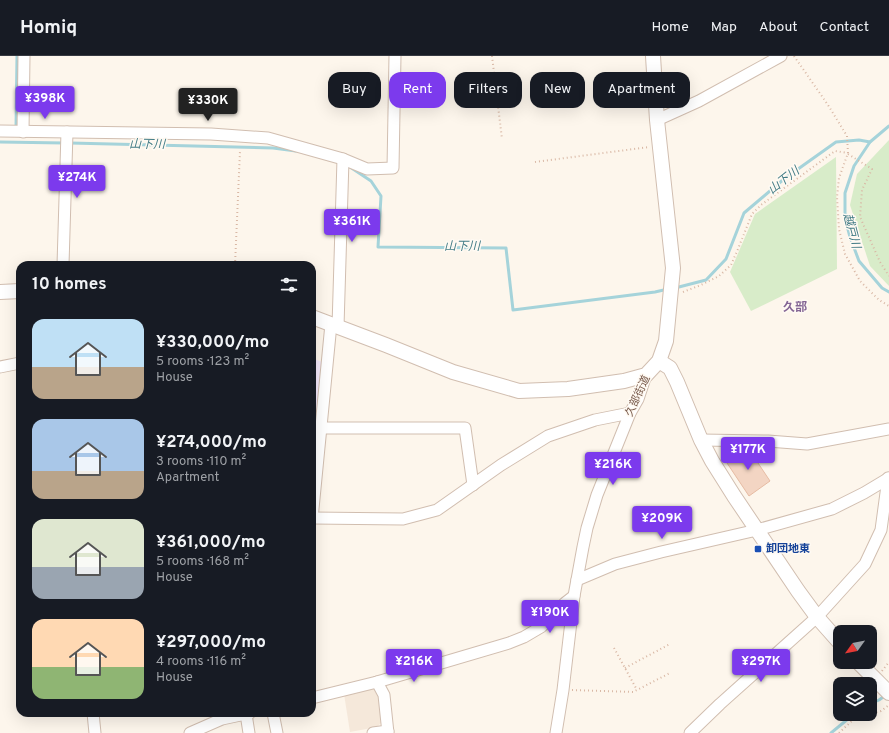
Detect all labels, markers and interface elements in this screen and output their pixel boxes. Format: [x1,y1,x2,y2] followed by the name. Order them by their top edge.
[20,16,77,40] text: Homiq
[652,19,689,36] text: Home
[711,19,737,36] text: Map
[759,19,798,36] text: About
[820,19,869,36] text: Contact
[328,72,381,108] chip: Buy
[389,72,446,108] chip: Rent
[454,72,522,108] chip: Filters
[530,72,585,108] chip: New
[593,72,690,108] chip: Apartment
[17,86,73,120] pin: ¥398K
[180,88,236,122] pin: ¥330K
[25,91,66,107] text: ¥398K
[187,93,229,109] text: ¥330K
[129,137,167,153] water label: 山下川
[765,162,805,198] water label: 山下川
[49,165,105,199] pin: ¥274K
[57,170,97,186] text: ¥274K
[324,209,380,243] pin: ¥361K
[839,212,864,252] water label: 越戸川
[333,214,371,230] text: ¥361K
[444,239,482,255] water label: 山下川
[32,274,107,296] text: 10 homes
[278,274,300,296] icon: filters
[783,300,807,316] district label: 久部
[156,332,269,354] text: ¥330,000/mo
[64,335,112,383] icon: home
[156,354,249,370] text: 5 rooms · 123 m²
[156,370,193,386] text: House
[622,373,654,419] street label: 久部街道
[156,432,267,454] text: ¥274,000/mo
[64,435,112,483] icon: home
[720,437,776,471] pin: ¥177K
[730,442,766,458] text: ¥177K
[585,452,641,486] pin: ¥216K
[156,454,246,470] text: 3 rooms · 110 m²
[594,457,632,473] text: ¥216K
[156,470,219,486] text: Apartment
[634,506,690,540] pin: ¥209K
[641,511,683,527] text: ¥209K
[156,532,265,554] text: ¥361,000/mo
[64,535,112,583] icon: home
[766,542,810,556] place label: 卸団地東
[753,544,763,554] marker: 卸団地東
[156,554,249,570] text: 5 rooms · 168 m²
[156,570,193,586] text: House
[522,600,578,634] pin: ¥190K
[531,605,569,621] text: ¥190K
[833,625,877,669] north arrow
[833,625,877,721] map controls
[156,632,266,654] text: ¥297,000/mo
[64,635,112,683] icon: home
[386,649,442,683] pin: ¥216K
[733,649,789,683] pin: ¥297K
[156,654,246,670] text: 4 rooms · 116 m²
[395,654,433,670] text: ¥216K
[741,654,781,670] text: ¥297K
[156,670,193,686] text: House
[833,677,877,721] button: layers

